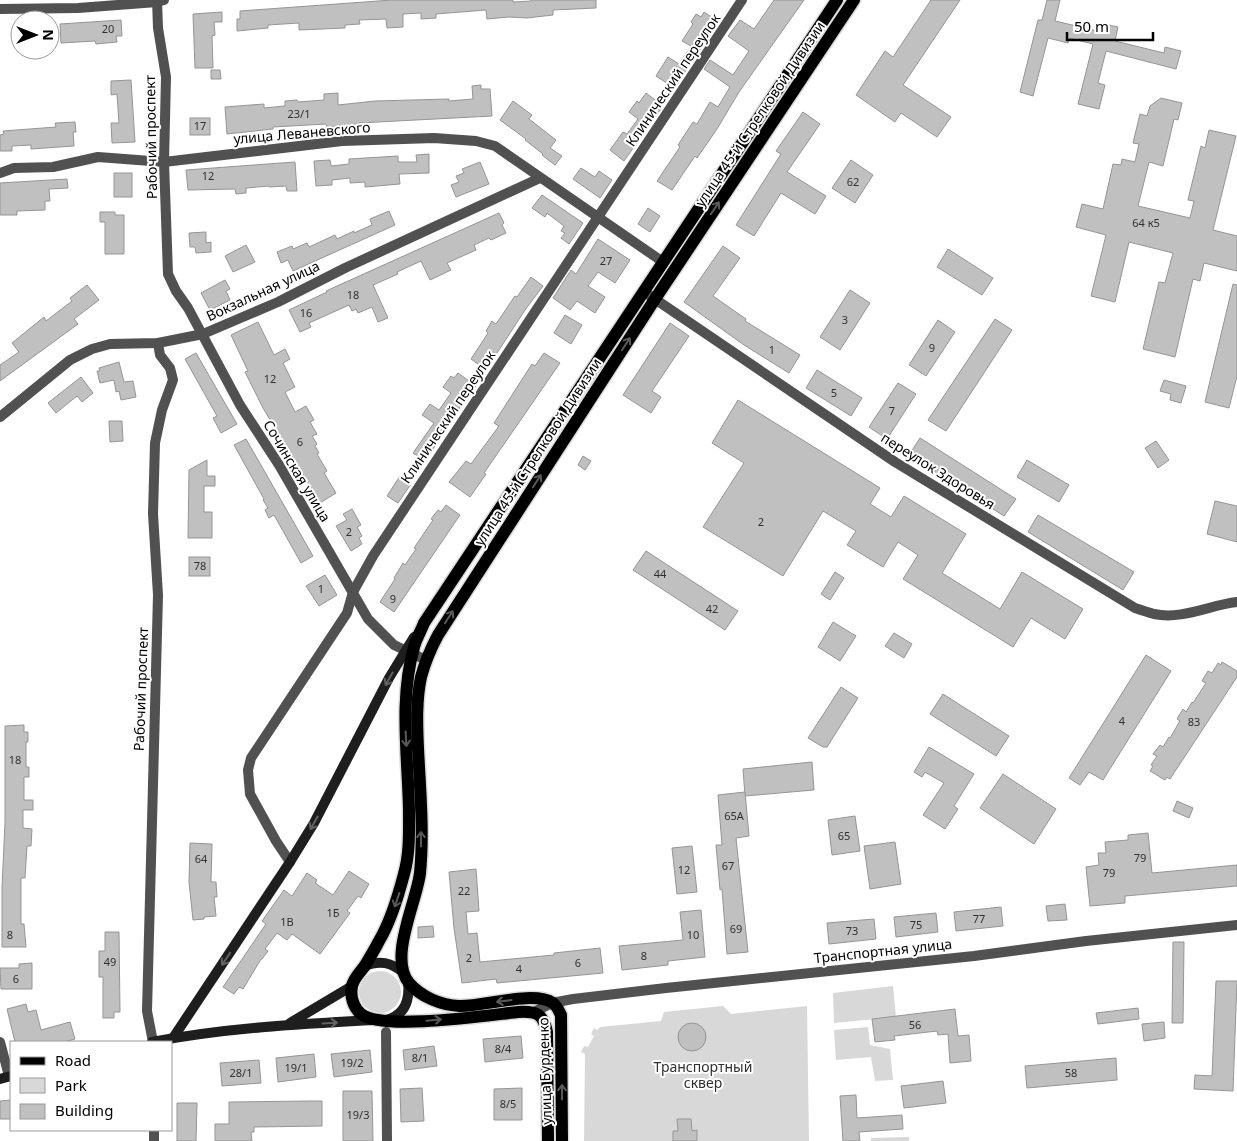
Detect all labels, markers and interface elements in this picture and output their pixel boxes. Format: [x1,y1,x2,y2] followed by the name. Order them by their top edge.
[621,9,725,150] street label: Клинический переулок
[10,10,60,60] north arrow
[1067,10,1153,42] scale bar
[1074,16,1109,36] text: 50 m
[690,17,829,210] street label: улица 45-й Стрелковой Дивизии
[102,21,114,36] house number: 20
[39,29,58,41] text: N
[140,74,161,199] street label: Рабочий проспект
[288,106,310,121] house number: 23/1
[233,117,371,148] street label: улица Леваневского
[194,118,206,133] house number: 17
[202,168,214,183] house number: 12
[847,174,859,189] house number: 62
[710,202,720,216] one-way arrow
[1132,215,1160,230] house number: 64 к5
[600,253,612,268] house number: 27
[203,256,323,325] street label: Вокзальная улица
[347,287,359,302] house number: 18
[300,305,312,320] house number: 16
[842,312,848,327] house number: 3
[620,337,631,351] one-way arrow
[929,340,935,355] house number: 9
[769,342,775,357] house number: 1
[396,346,500,487] street label: Клинический переулок
[470,354,605,549] street label: улица 45-й Стрелковой Дивизии
[264,371,276,386] house number: 12
[831,385,837,400] house number: 5
[889,403,895,418] house number: 7
[259,416,335,525] street label: Сочинская улица
[878,428,999,513] street label: переулок Здоровья
[297,434,303,449] house number: 6
[533,474,543,488] one-way arrow
[758,514,764,529] house number: 2
[346,524,352,539] house number: 2
[194,558,206,573] house number: 78
[654,566,667,581] house number: 44
[318,581,324,596] house number: 1
[390,591,396,606] house number: 9
[706,601,718,616] house number: 42
[444,610,454,624] one-way arrow
[129,626,152,751] street label: Рабочий проспект
[383,671,393,685] one-way arrow
[1119,713,1126,728] house number: 4
[1188,714,1200,729] house number: 83
[402,730,411,746] one-way arrow
[9,752,21,767] house number: 18
[724,808,745,823] house number: 65А
[309,815,319,830] one-way arrow
[838,828,850,843] house number: 65
[416,831,426,848] one-way arrow
[1134,850,1146,865] house number: 79
[195,851,208,866] house number: 64
[722,858,734,873] house number: 67
[678,862,690,877] house number: 12
[1103,865,1115,880] house number: 79
[458,883,470,898] house number: 22
[392,891,401,907] one-way arrow
[326,905,340,920] house number: 1Б
[973,911,985,926] house number: 77
[280,914,294,929] house number: 1В
[910,917,922,932] house number: 75
[730,921,742,936] house number: 69
[846,923,858,938] house number: 73
[7,927,13,942] house number: 8
[687,927,699,942] house number: 10
[813,934,953,967] street label: Транспортная улица
[641,948,647,963] house number: 8
[466,950,472,965] house number: 2
[221,952,231,966] one-way arrow
[104,954,116,969] house number: 49
[575,955,581,970] house number: 6
[516,961,523,976] house number: 4
[13,971,19,986] house number: 6
[497,996,513,1006] one-way arrow
[426,1015,442,1025] one-way arrow
[533,1017,556,1125] street label: улица Бурденко
[909,1017,921,1032] house number: 56
[322,1018,338,1027] one-way arrow
[10,1041,172,1131] legend
[495,1041,512,1056] house number: 8/4
[55,1050,91,1070] text: Road
[412,1050,428,1065] house number: 8/1
[341,1055,363,1070] house number: 19/2
[654,1057,752,1092] park label: Транспортный сквер
[285,1060,307,1075] house number: 19/1
[230,1065,252,1080] house number: 28/1
[1065,1065,1077,1080] house number: 58
[55,1075,87,1095] text: Park
[557,1085,567,1101] one-way arrow
[500,1096,516,1111] house number: 8/5
[55,1100,113,1120] text: Building
[347,1107,369,1122] house number: 19/3

